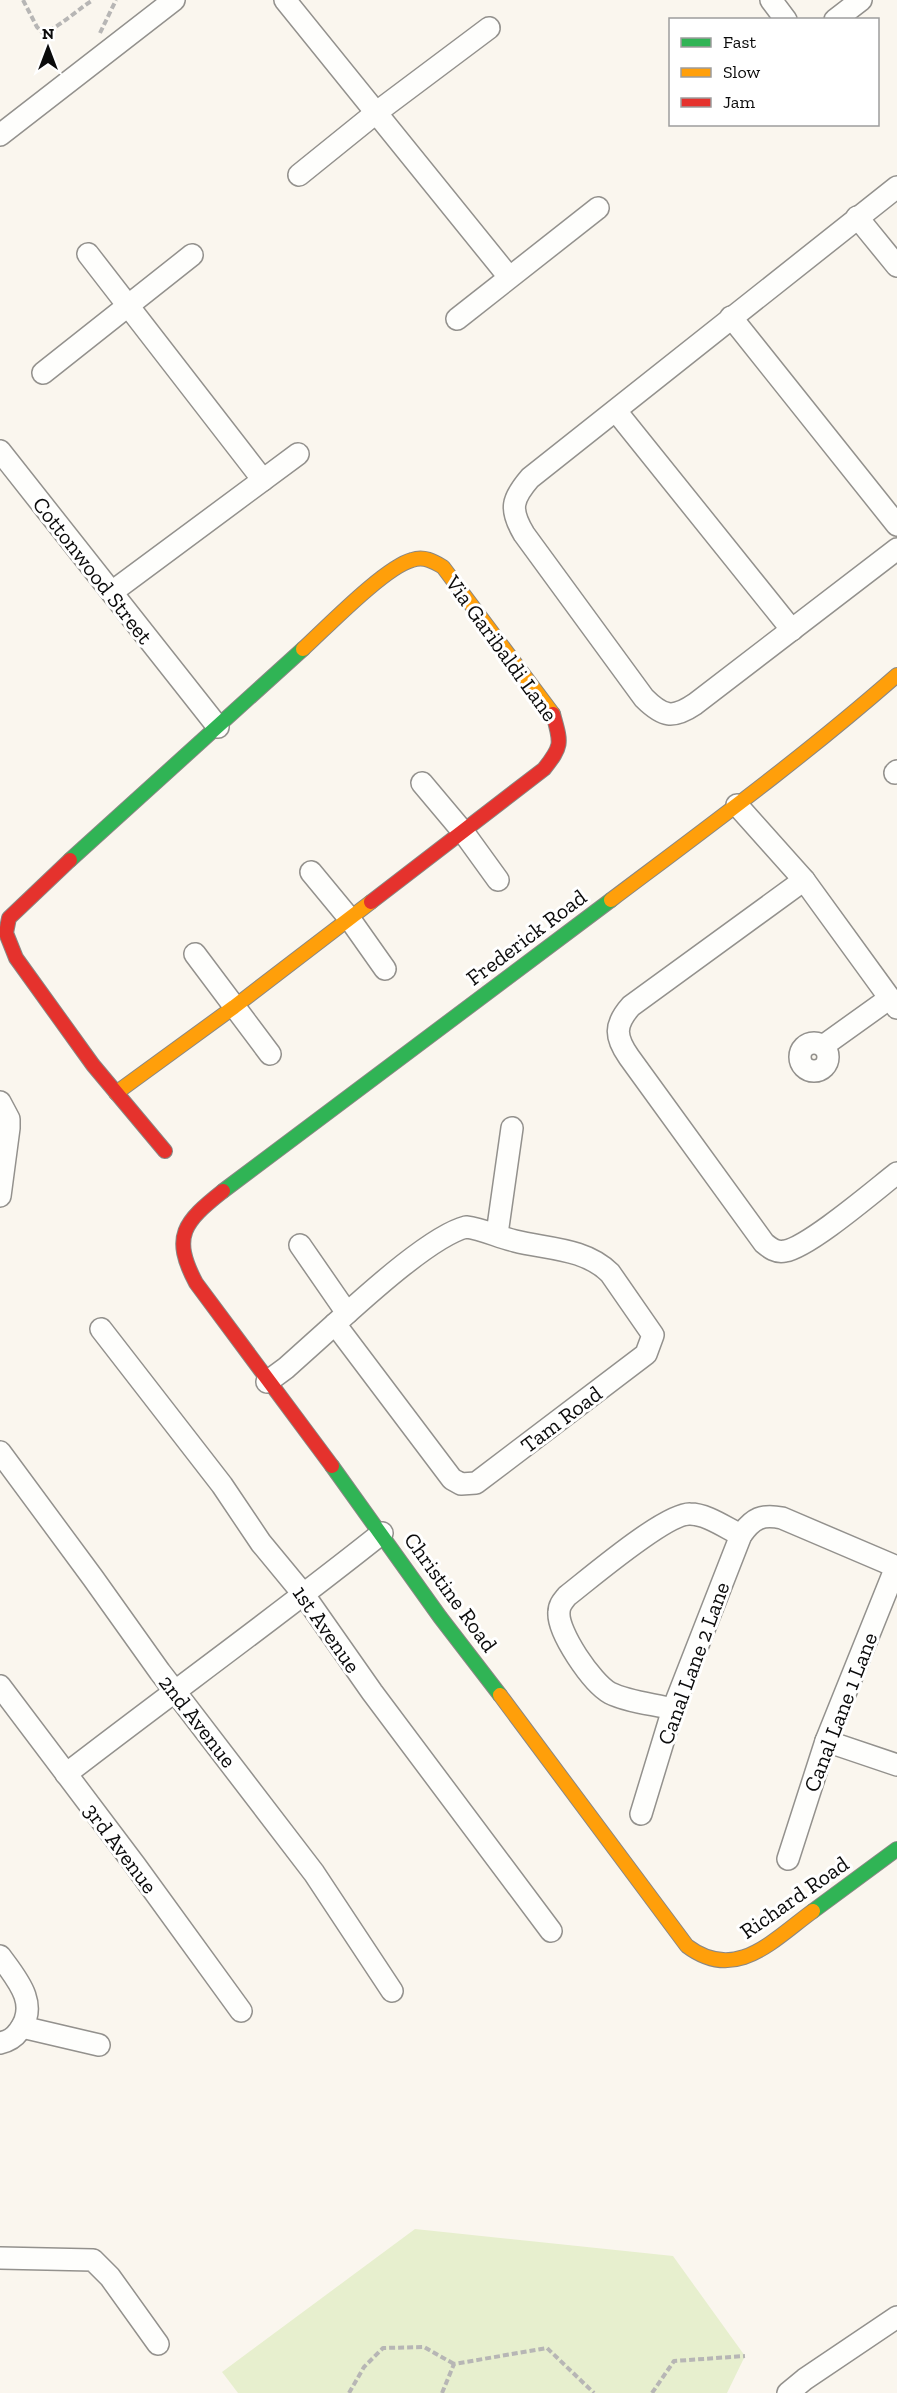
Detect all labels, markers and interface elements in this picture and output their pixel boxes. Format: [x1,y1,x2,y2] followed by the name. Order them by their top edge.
[18,18,78,78] north arrow
[669,18,879,126] legend
[42,24,54,43] text: N
[723,31,756,53] text: Fast
[723,61,760,83] text: Slow
[723,91,755,113] text: Jam
[27,491,159,650] street label: Cottonwood Street
[439,569,564,727] street label: Via Garibaldi Lane
[461,883,592,991] street label: Frederick Road
[515,1380,607,1459] street label: Tam Road
[398,1527,503,1657] street label: Christine Road
[651,1578,735,1748] street label: Canal Lane 2 Lane
[287,1580,366,1678] street label: 1st Avenue
[798,1629,883,1796] street label: Canal Lane 1 Lane
[153,1670,242,1773] street label: 2nd Avenue
[78,1798,163,1899] street label: 3rd Avenue
[735,1850,854,1945] street label: Richard Road

